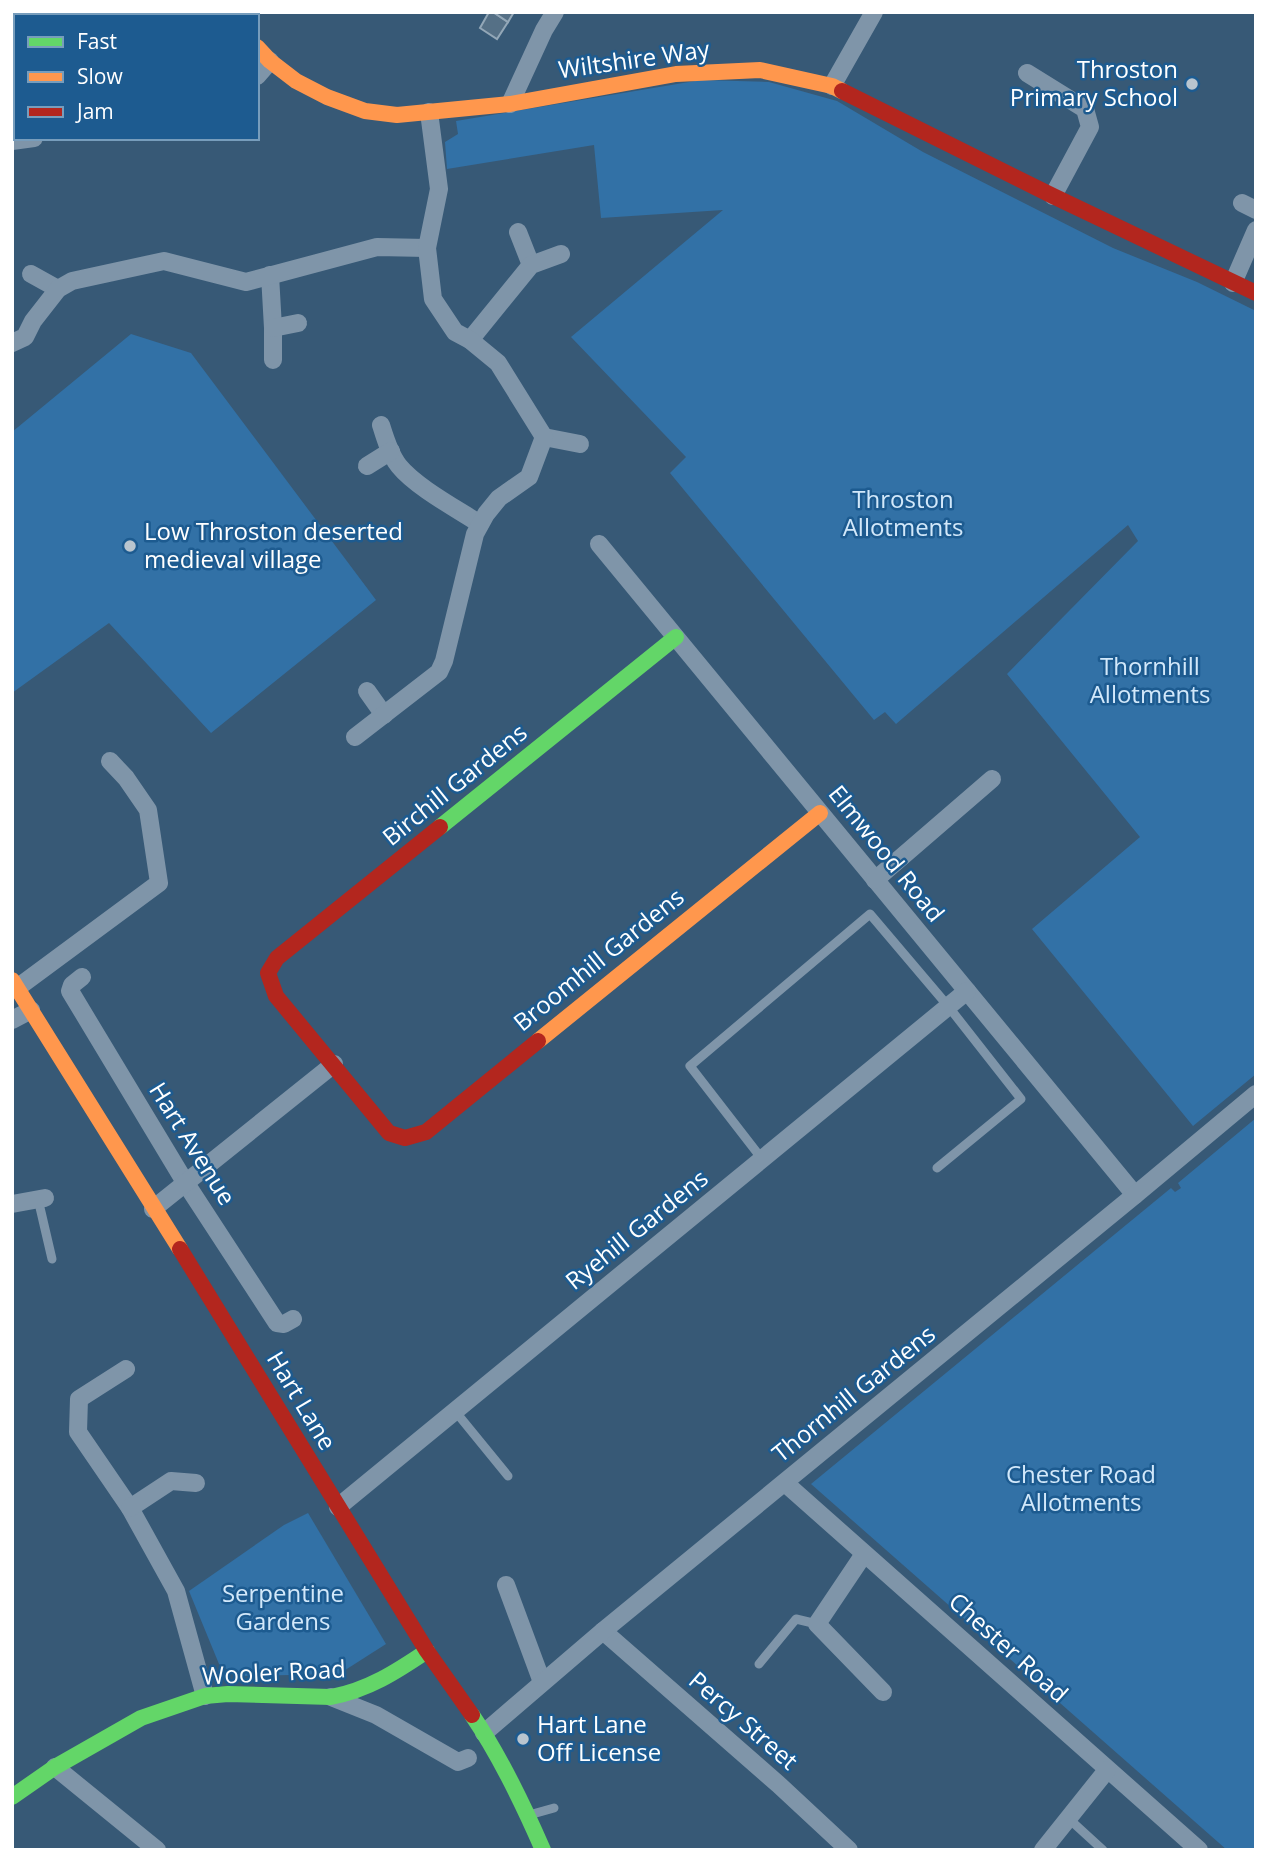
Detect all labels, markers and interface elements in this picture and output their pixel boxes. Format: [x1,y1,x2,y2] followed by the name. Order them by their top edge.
[14,14,259,140] legend
[77,27,117,55] text: Fast
[556,31,712,85] street label: Wiltshire Way
[1010,52,1178,113] place label: Throston Primary School
[77,62,123,90] text: Slow
[1184,76,1200,92] marker: Throston Primary School
[75,97,114,125] text: Jam
[843,482,963,543] park label: Throston Allotments
[144,514,403,575] place label: Low Throston deserted medieval village
[122,538,138,554] marker: Low Throston deserted medieval village
[1090,649,1210,710] park label: Thornhill Allotments
[375,715,533,852] street label: Birchill Gardens
[822,778,953,928] street label: Elmwood Road
[506,880,690,1038] street label: Broomhill Gardens
[142,1075,244,1211] street label: Hart Avenue
[558,1161,714,1297] street label: Ryehill Gardens
[765,1317,942,1469] street label: Thornhill Gardens
[260,1345,345,1456] street label: Hart Lane
[1006,1457,1156,1518] park label: Chester Road Allotments
[222,1576,344,1637] park label: Serpentine Gardens
[942,1584,1076,1709] street label: Chester Road
[201,1651,347,1692] street label: Wooler Road
[682,1663,806,1776] street label: Percy Street
[537,1707,661,1768] place label: Hart Lane Off License
[515,1731,531,1747] marker: Hart Lane Off License

